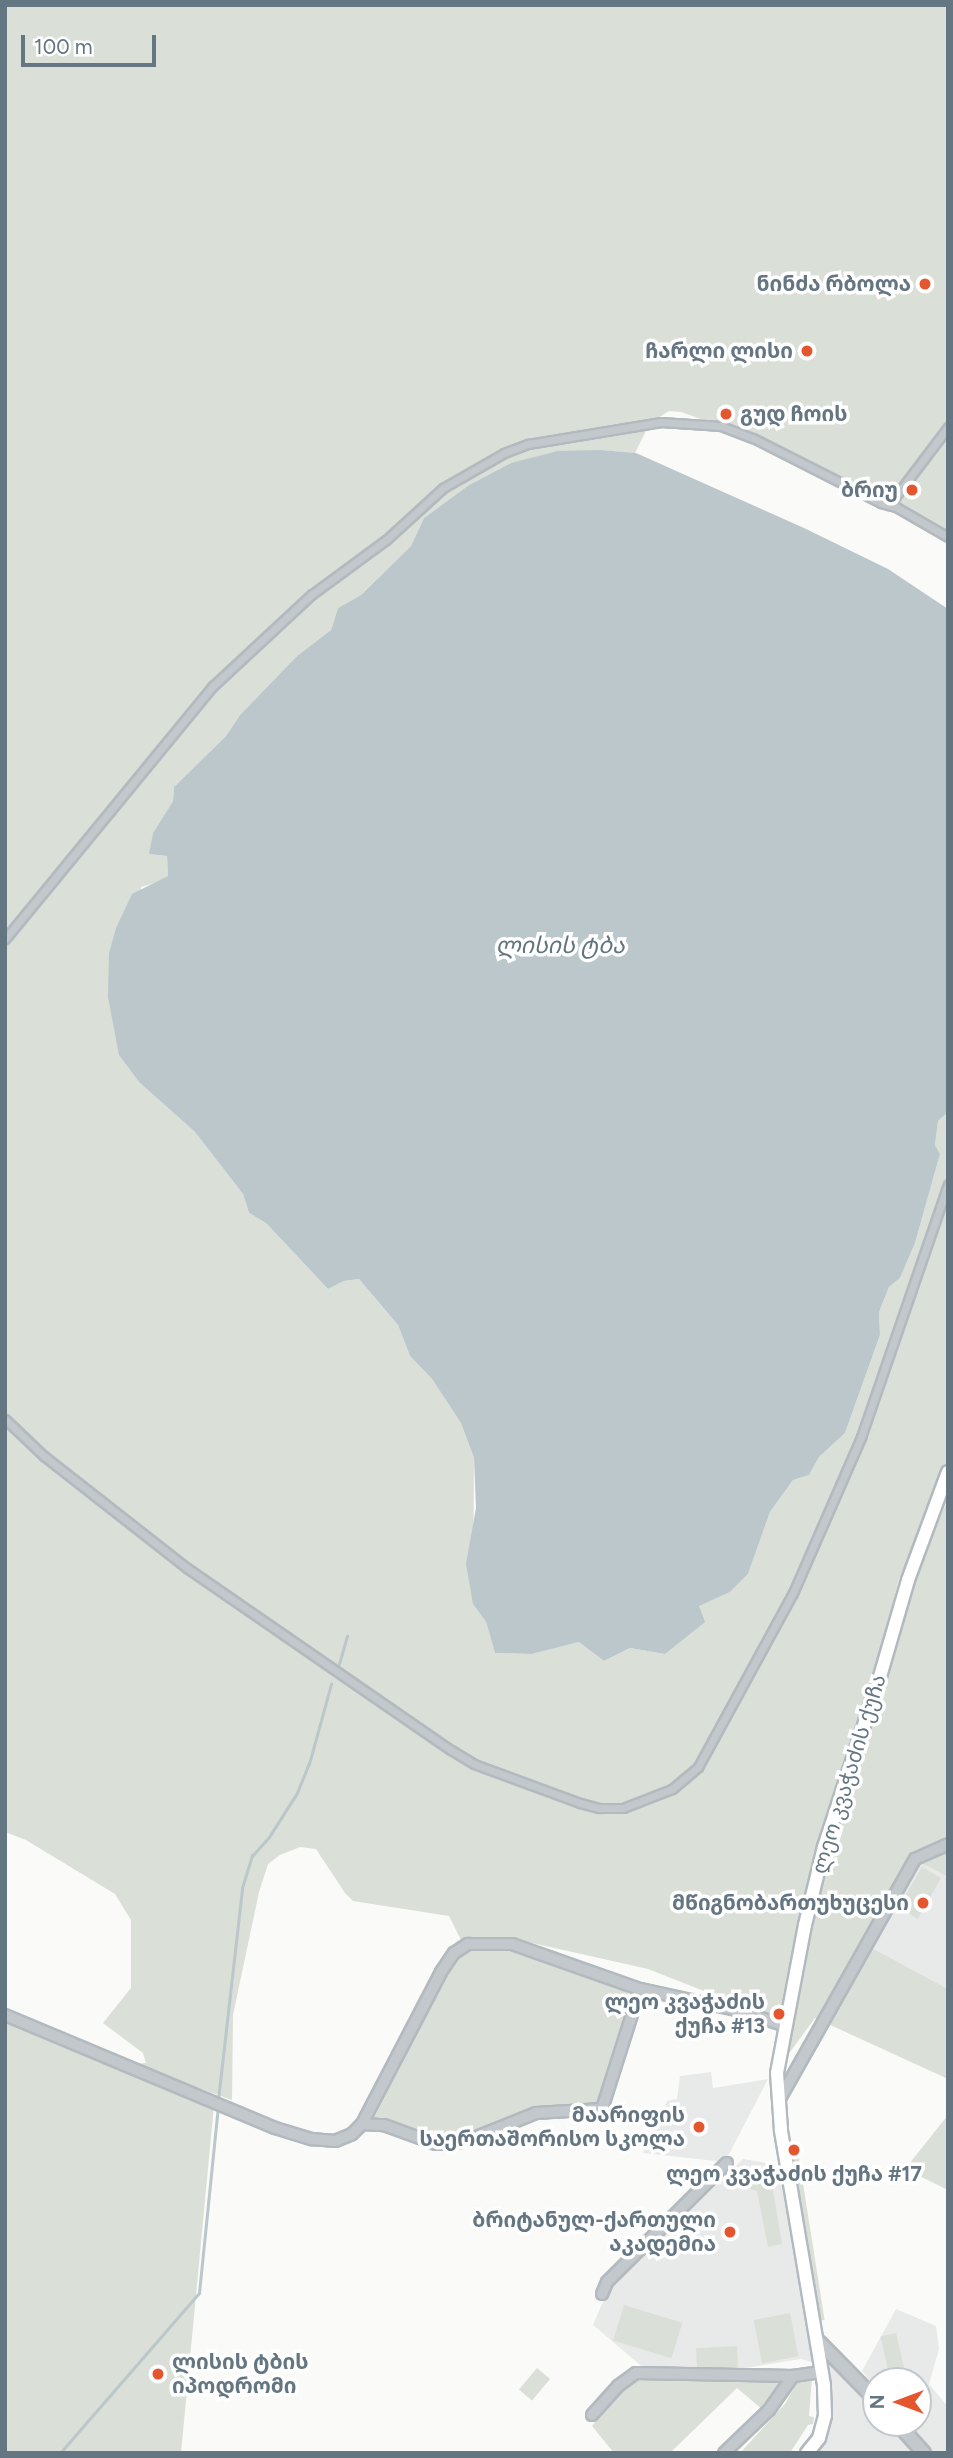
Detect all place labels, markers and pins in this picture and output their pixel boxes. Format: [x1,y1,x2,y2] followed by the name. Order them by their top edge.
[756,271,911,297] place label: ნინძა რბოლა
[917,276,933,292] marker: ნინძა რბოლა
[645,338,793,364] place label: ჩარლი ლისი
[799,343,815,359] marker: ჩარლი ლისი
[740,401,848,427] place label: გუდ ჩოის
[718,406,734,422] marker: გუდ ჩოის
[841,477,898,503] place label: ბრიუ
[904,482,920,498] marker: ბრიუ
[672,1890,909,1916] place label: მწიგნობართუხუცესი
[915,1895,931,1911] marker: მწიგნობართუხუცესი
[604,1989,765,2039] place label: ლეო კვაჭაძის ქუჩა #13
[771,2006,787,2022] marker: ლეო კვაჭაძის ქუჩა #13
[420,2102,685,2152] place label: მაარიფის საერთაშორისო სკოლა
[691,2119,707,2135] marker: მაარიფის საერთაშორისო სკოლა
[786,2142,802,2158] marker: ლეო კვაჭაძის ქუჩა #17
[666,2161,922,2187] place label: ლეო კვაჭაძის ქუჩა #17
[472,2207,716,2257] place label: ბრიტანულ-ქართული აკადემია
[722,2224,738,2240] marker: ბრიტანულ-ქართული აკადემია
[172,2349,308,2399] place label: ლისის ტბის იპოდრომი
[150,2366,166,2382] marker: ლისის ტბის იპოდრომი

